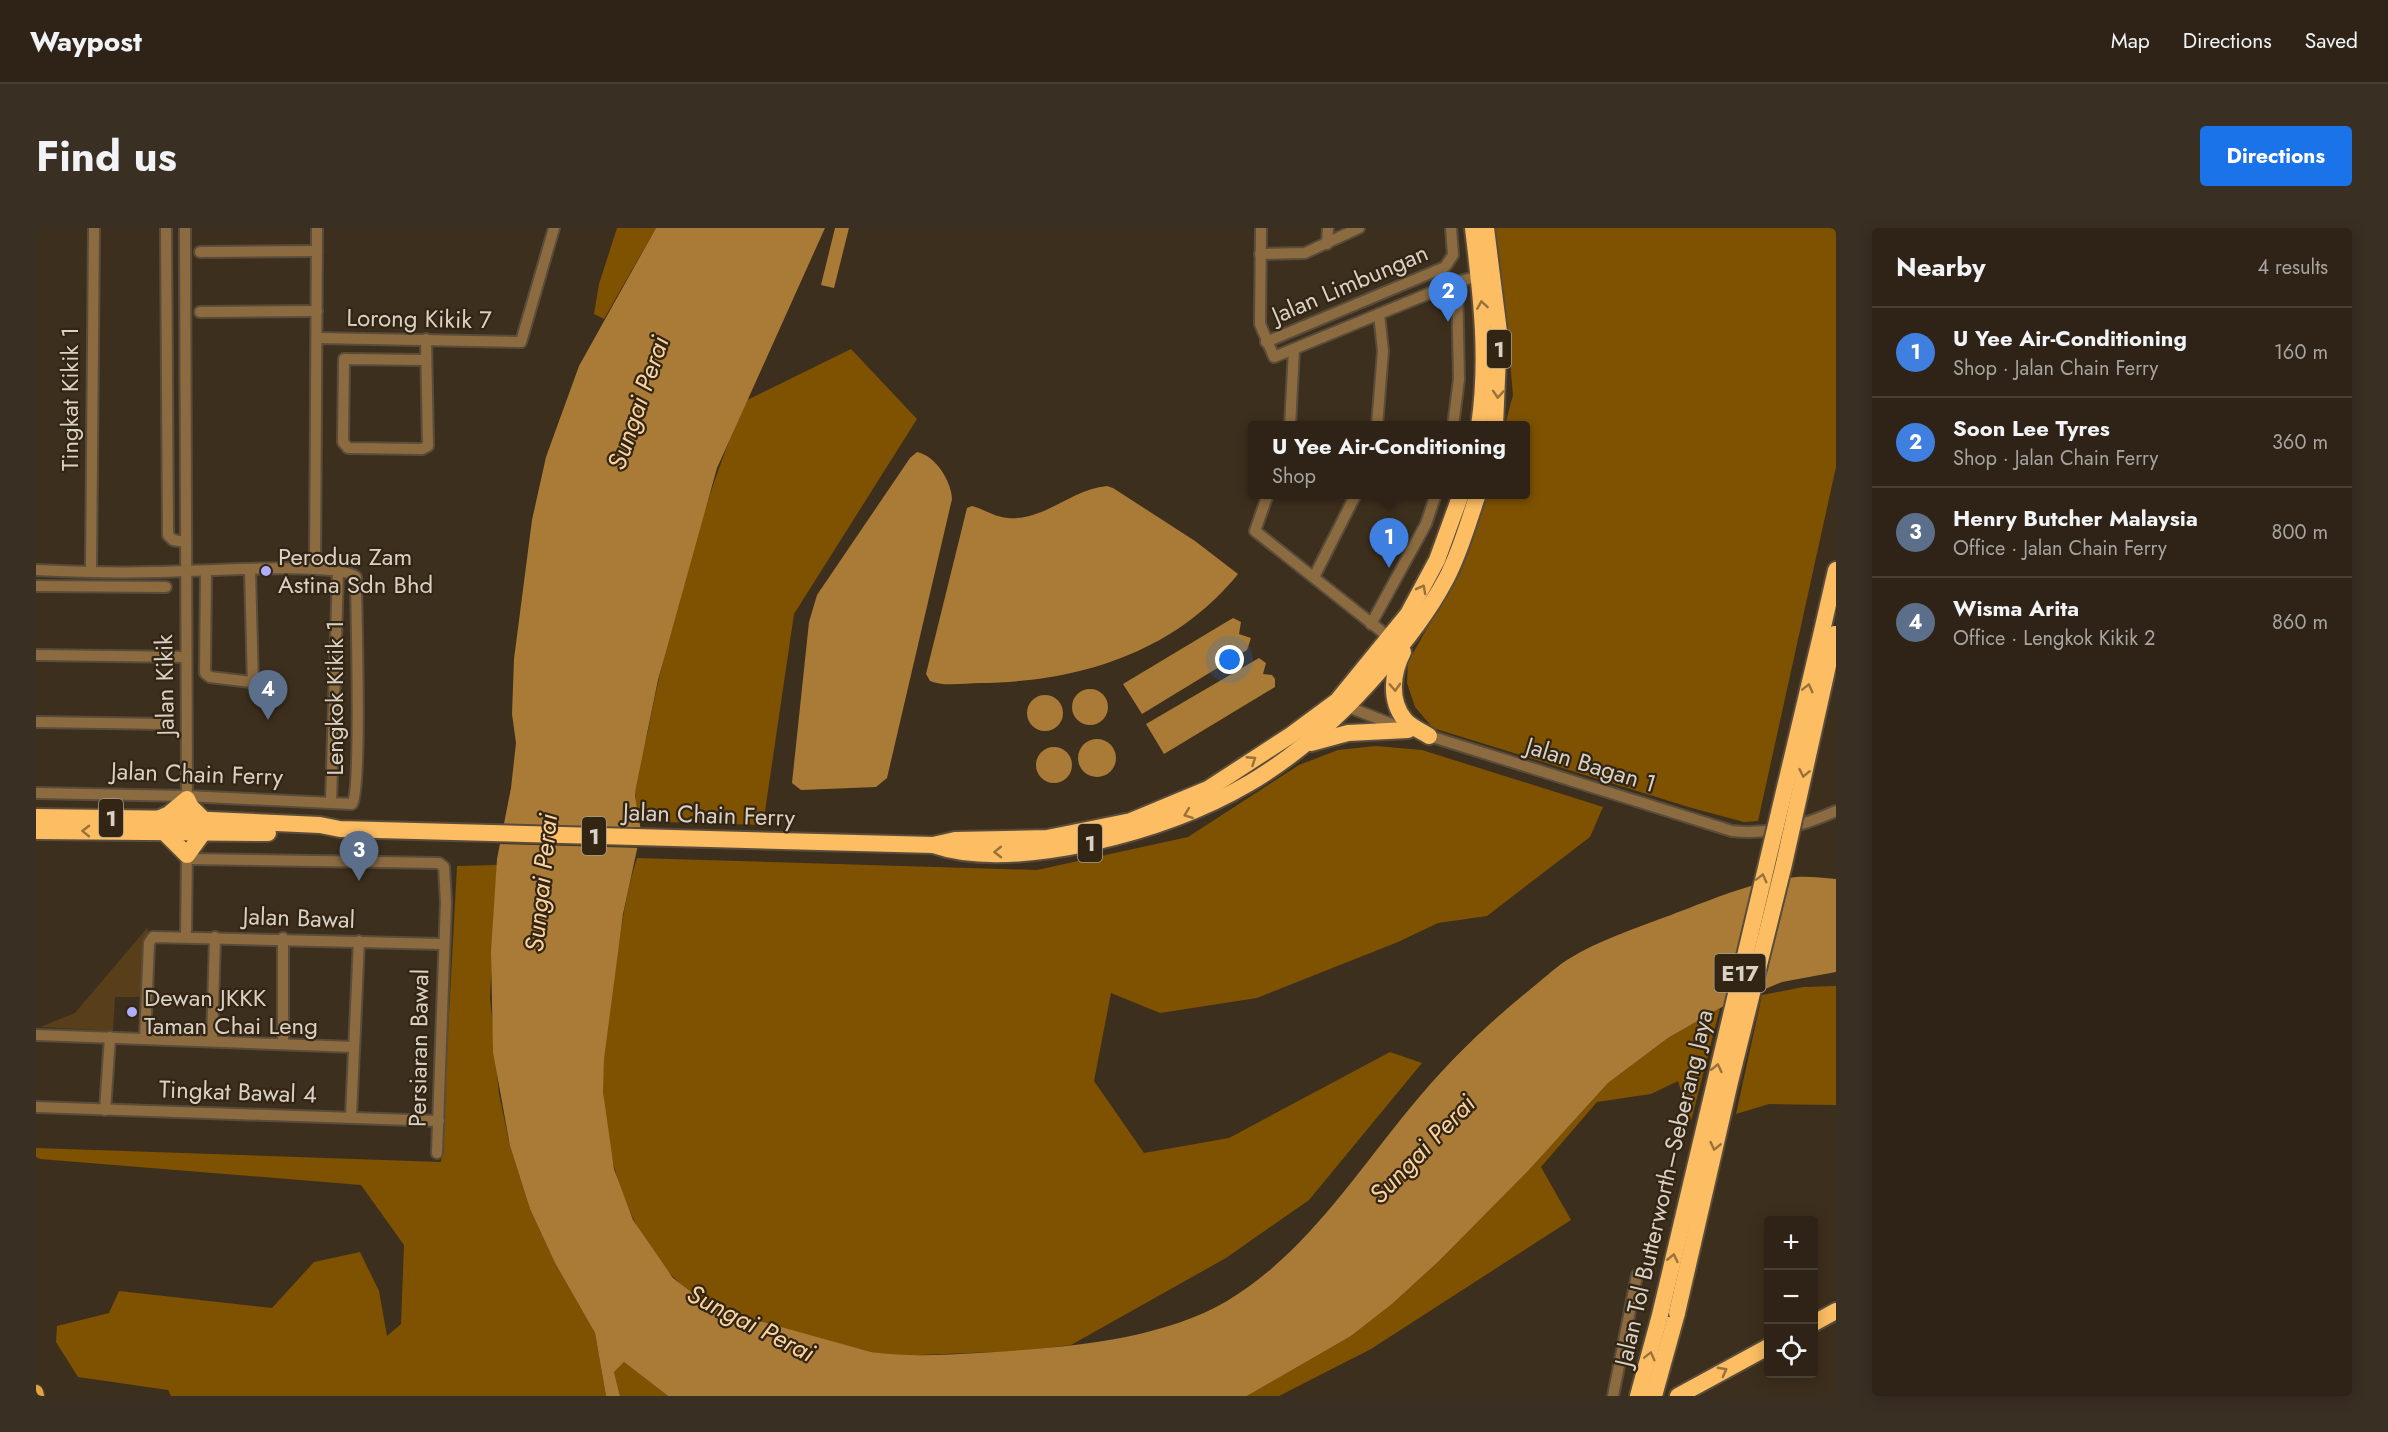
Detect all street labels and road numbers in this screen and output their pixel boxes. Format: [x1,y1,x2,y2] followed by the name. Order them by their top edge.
[1264,235,1433,333] street label: Jalan Limbungan
[346,300,492,337] street label: Lorong Kikik 7
[52,327,87,471] street label: Tingkat Kikik 1
[1487,330,1511,368] road number: 1
[317,620,352,776] street label: Lengkok Kikik 1
[146,634,183,739] street label: Jalan Kikik
[1519,727,1661,801] street label: Jalan Bagan 1
[107,753,284,794] street label: Jalan Chain Ferry
[619,794,796,835] street label: Jalan Chain Ferry
[99,799,123,837] road number: 1
[582,817,606,855] road number: 1
[1078,824,1102,862] road number: 1
[239,898,356,937] street label: Jalan Bawal
[1714,954,1766,992] road number: E17
[400,969,437,1127] street label: Persiaran Bawal
[1605,1006,1722,1373] street label: Jalan Tol Butterworth–Seberang Jaya
[158,1071,318,1112] street label: Tingkat Bawal 4

